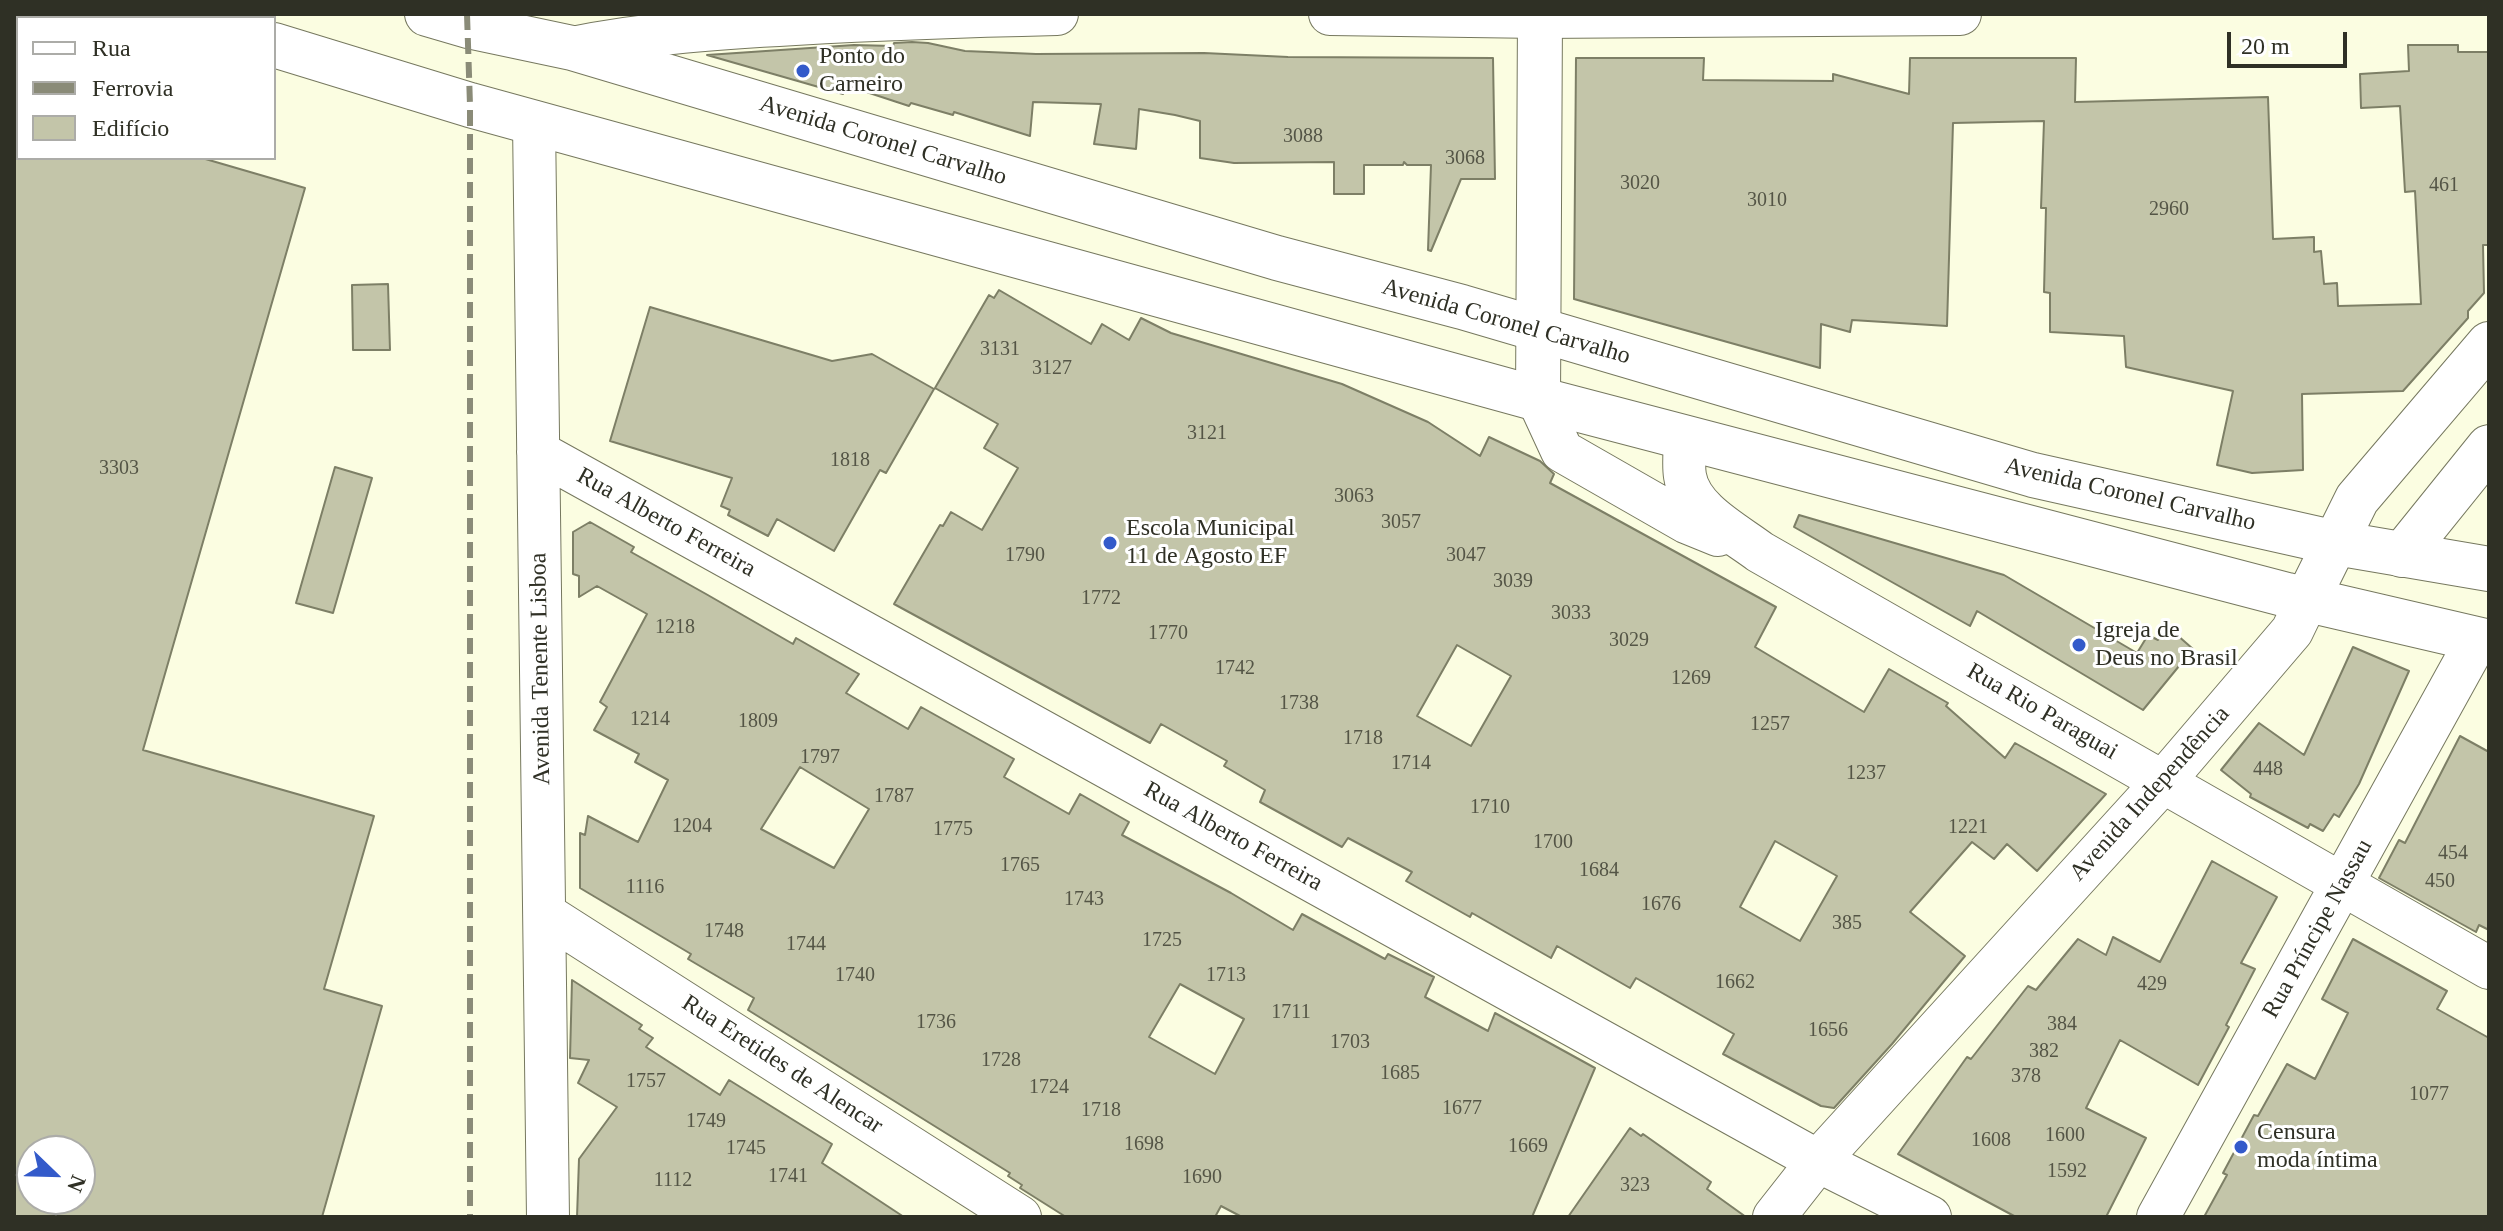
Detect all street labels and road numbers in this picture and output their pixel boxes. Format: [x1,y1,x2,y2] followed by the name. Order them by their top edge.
[756,90,1010,192] street label: Avenida Coronel Carvalho
[1379,273,1633,371] street label: Avenida Coronel Carvalho
[2002,452,2258,538] street label: Avenida Coronel Carvalho
[572,462,760,584] street label: Rua Alberto Ferreira
[525,553,557,785] street label: Avenida Tenente Lisboa
[1961,657,2123,767] street label: Rua Rio Paraguai
[2064,701,2236,887] street label: Avenida Independência
[1139,776,1327,898] street label: Rua Alberto Ferreira
[2257,835,2379,1023] street label: Rua Príncipe Nassau
[676,989,888,1141] street label: Rua Eretides de Alencar

